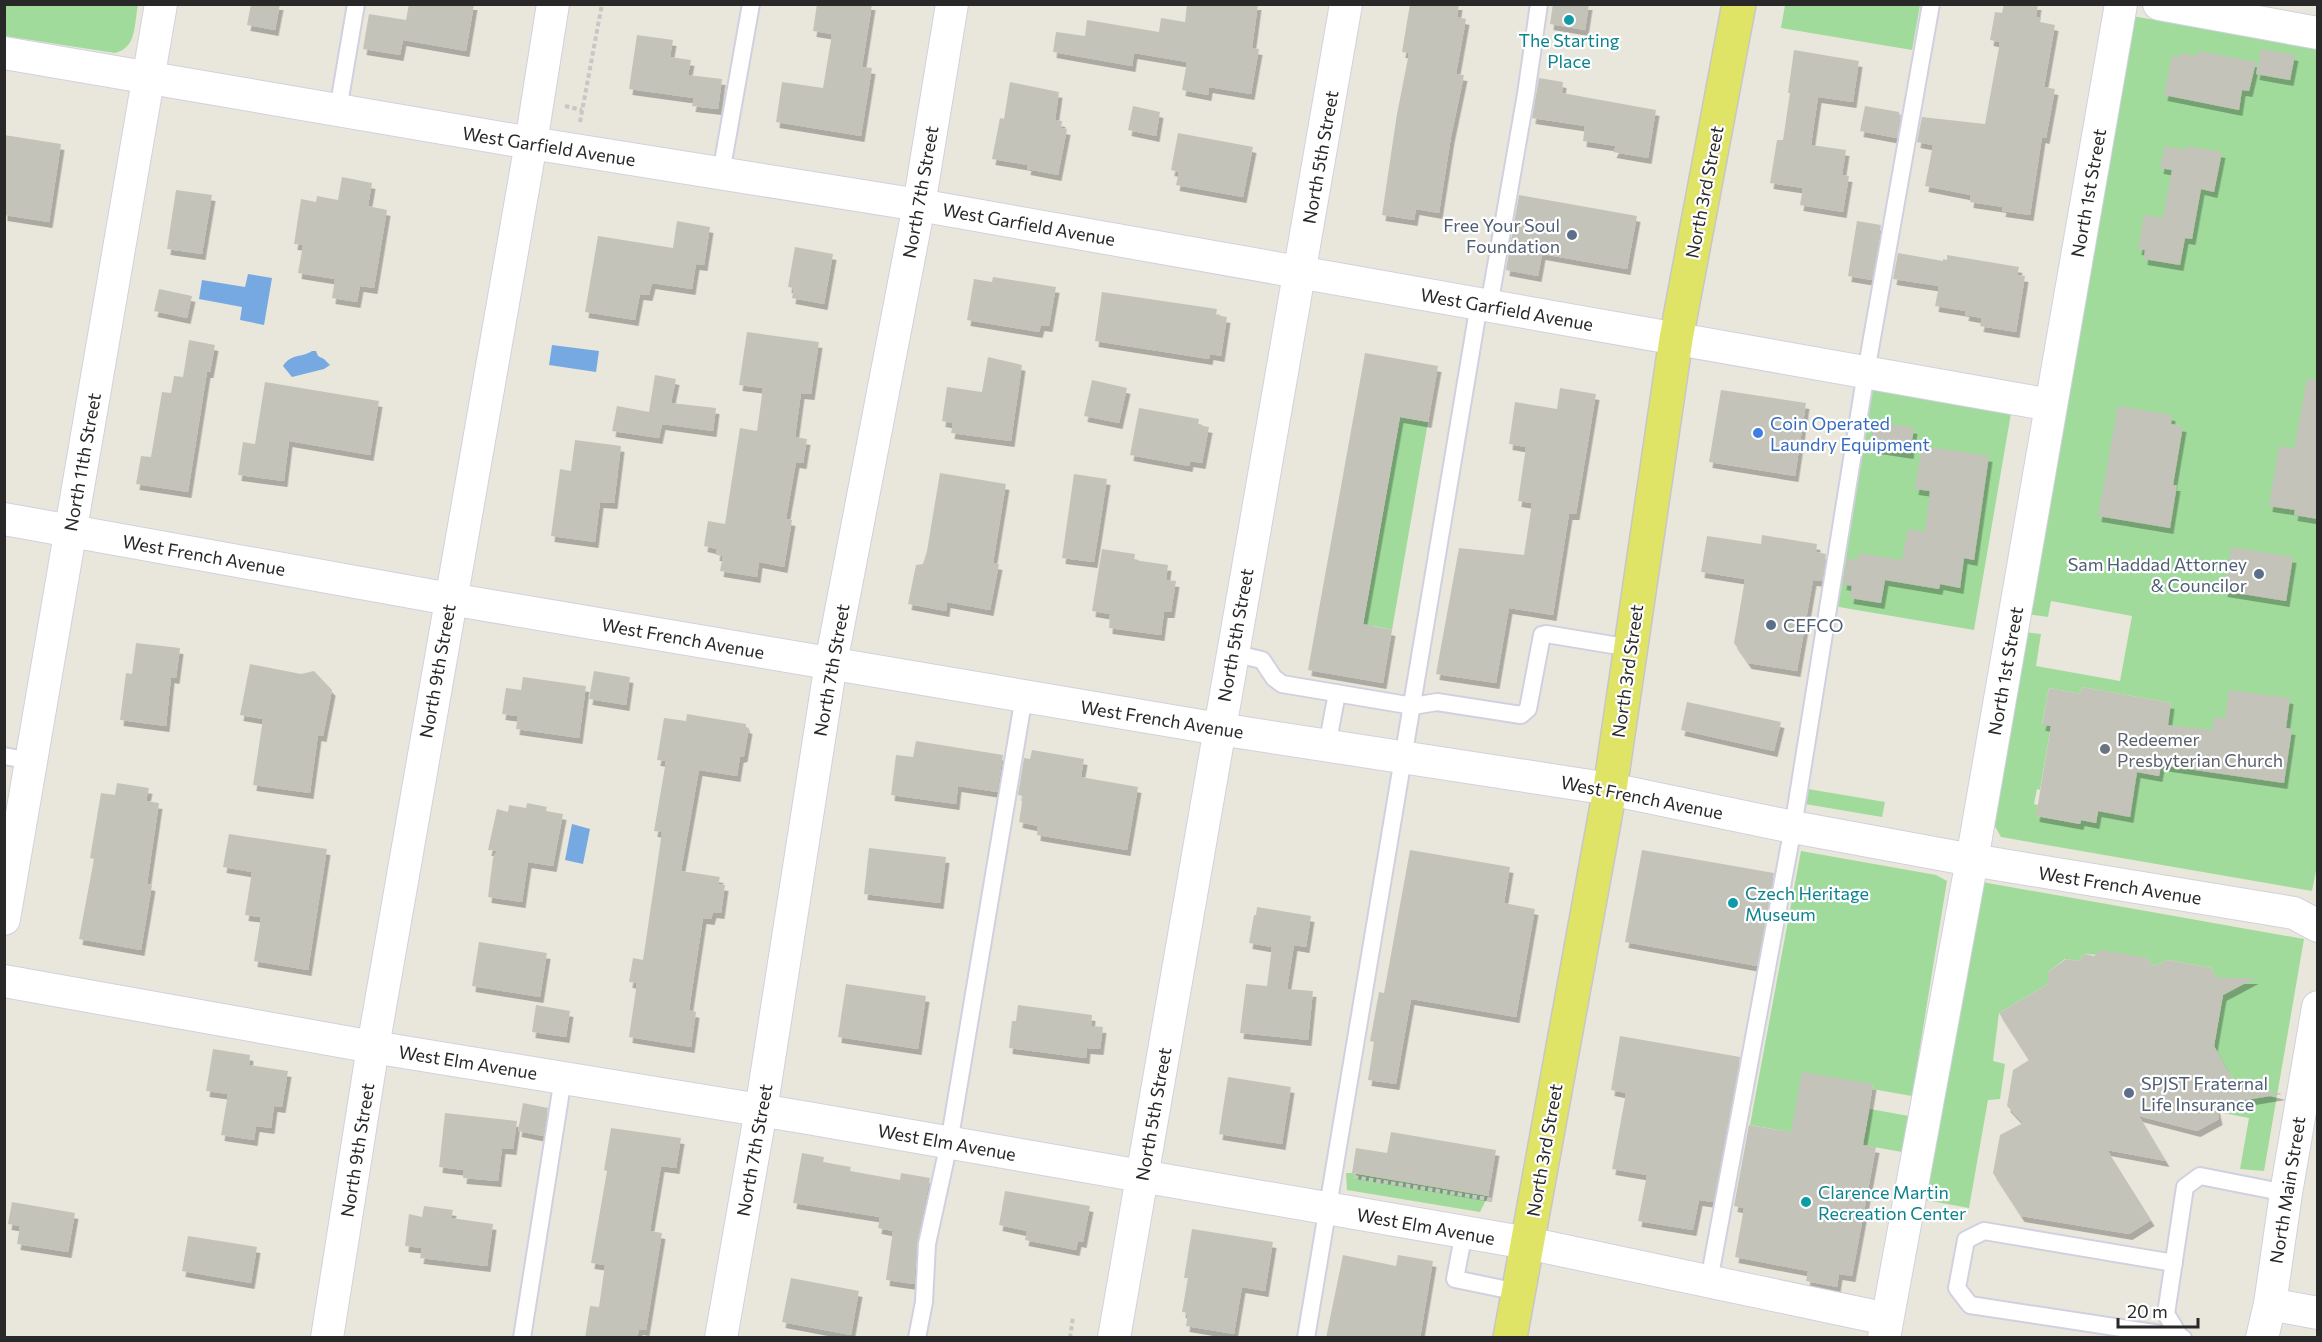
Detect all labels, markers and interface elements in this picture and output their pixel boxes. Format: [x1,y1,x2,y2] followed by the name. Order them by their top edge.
[1562,13,1576,27] marker: The Starting Place
[1518,29,1620,72] place label: The Starting Place
[1297,89,1343,225] street label: North 5th Street
[461,121,637,171] street label: West Garfield Avenue
[898,124,942,260] street label: North 7th Street
[1680,124,1728,260] street label: North 3rd Street
[2066,127,2110,259] street label: North 1st Street
[941,198,1117,250] street label: West Garfield Avenue
[1443,214,1560,257] place label: Free Your Soul Foundation
[1565,228,1579,242] marker: Free Your Soul Foundation
[1419,283,1595,335] street label: West Garfield Avenue
[59,391,105,533] street label: North 11th Street
[1770,412,1930,455] place label: Coin Operated Laundry Equipment
[1751,426,1765,440] marker: Coin Operated Laundry Equipment
[121,530,287,580] street label: West French Avenue
[2068,553,2247,596] place label: Sam Haddad Attorney & Councilor
[1212,567,1258,703] street label: North 5th Street
[2252,567,2266,581] marker: Sam Haddad Attorney & Councilor
[414,602,460,740] street label: North 9th Street
[809,602,853,738] street label: North 7th Street
[1607,603,1647,739] street label: North 3rd Street
[1983,605,2027,737] street label: North 1st Street
[600,613,766,663] street label: West French Avenue
[1783,614,1843,636] place label: CEFCO
[1764,618,1778,632] marker: CEFCO
[1079,695,1245,743] street label: West French Avenue
[2117,728,2283,771] place label: Redeemer Presbyterian Church
[2098,742,2112,756] marker: Redeemer Presbyterian Church
[1559,770,1725,824] street label: West French Avenue
[2037,861,2203,909] street label: West French Avenue
[1745,882,1869,925] place label: Czech Heritage Museum
[1726,896,1740,910] marker: Czech Heritage Museum
[397,1040,539,1084] street label: West Elm Avenue
[1130,1046,1176,1182] street label: North 5th Street
[2141,1072,2268,1115] place label: SPJST Fraternal Life Insurance
[336,1081,378,1219] street label: North 9th Street
[732,1082,776,1218] street label: North 7th Street
[1521,1082,1567,1218] street label: North 3rd Street
[2122,1086,2136,1100] marker: SPJST Fraternal Life Insurance
[2265,1115,2309,1265] street label: North Main Street
[876,1119,1018,1165] street label: West Elm Avenue
[1818,1181,1966,1224] place label: Clarence Martin Recreation Center
[1799,1195,1813,1209] marker: Clarence Martin Recreation Center
[1355,1203,1497,1249] street label: West Elm Avenue
[2118,1291,2198,1329] scale bar
[2127,1300,2168,1322] text: 20 m

